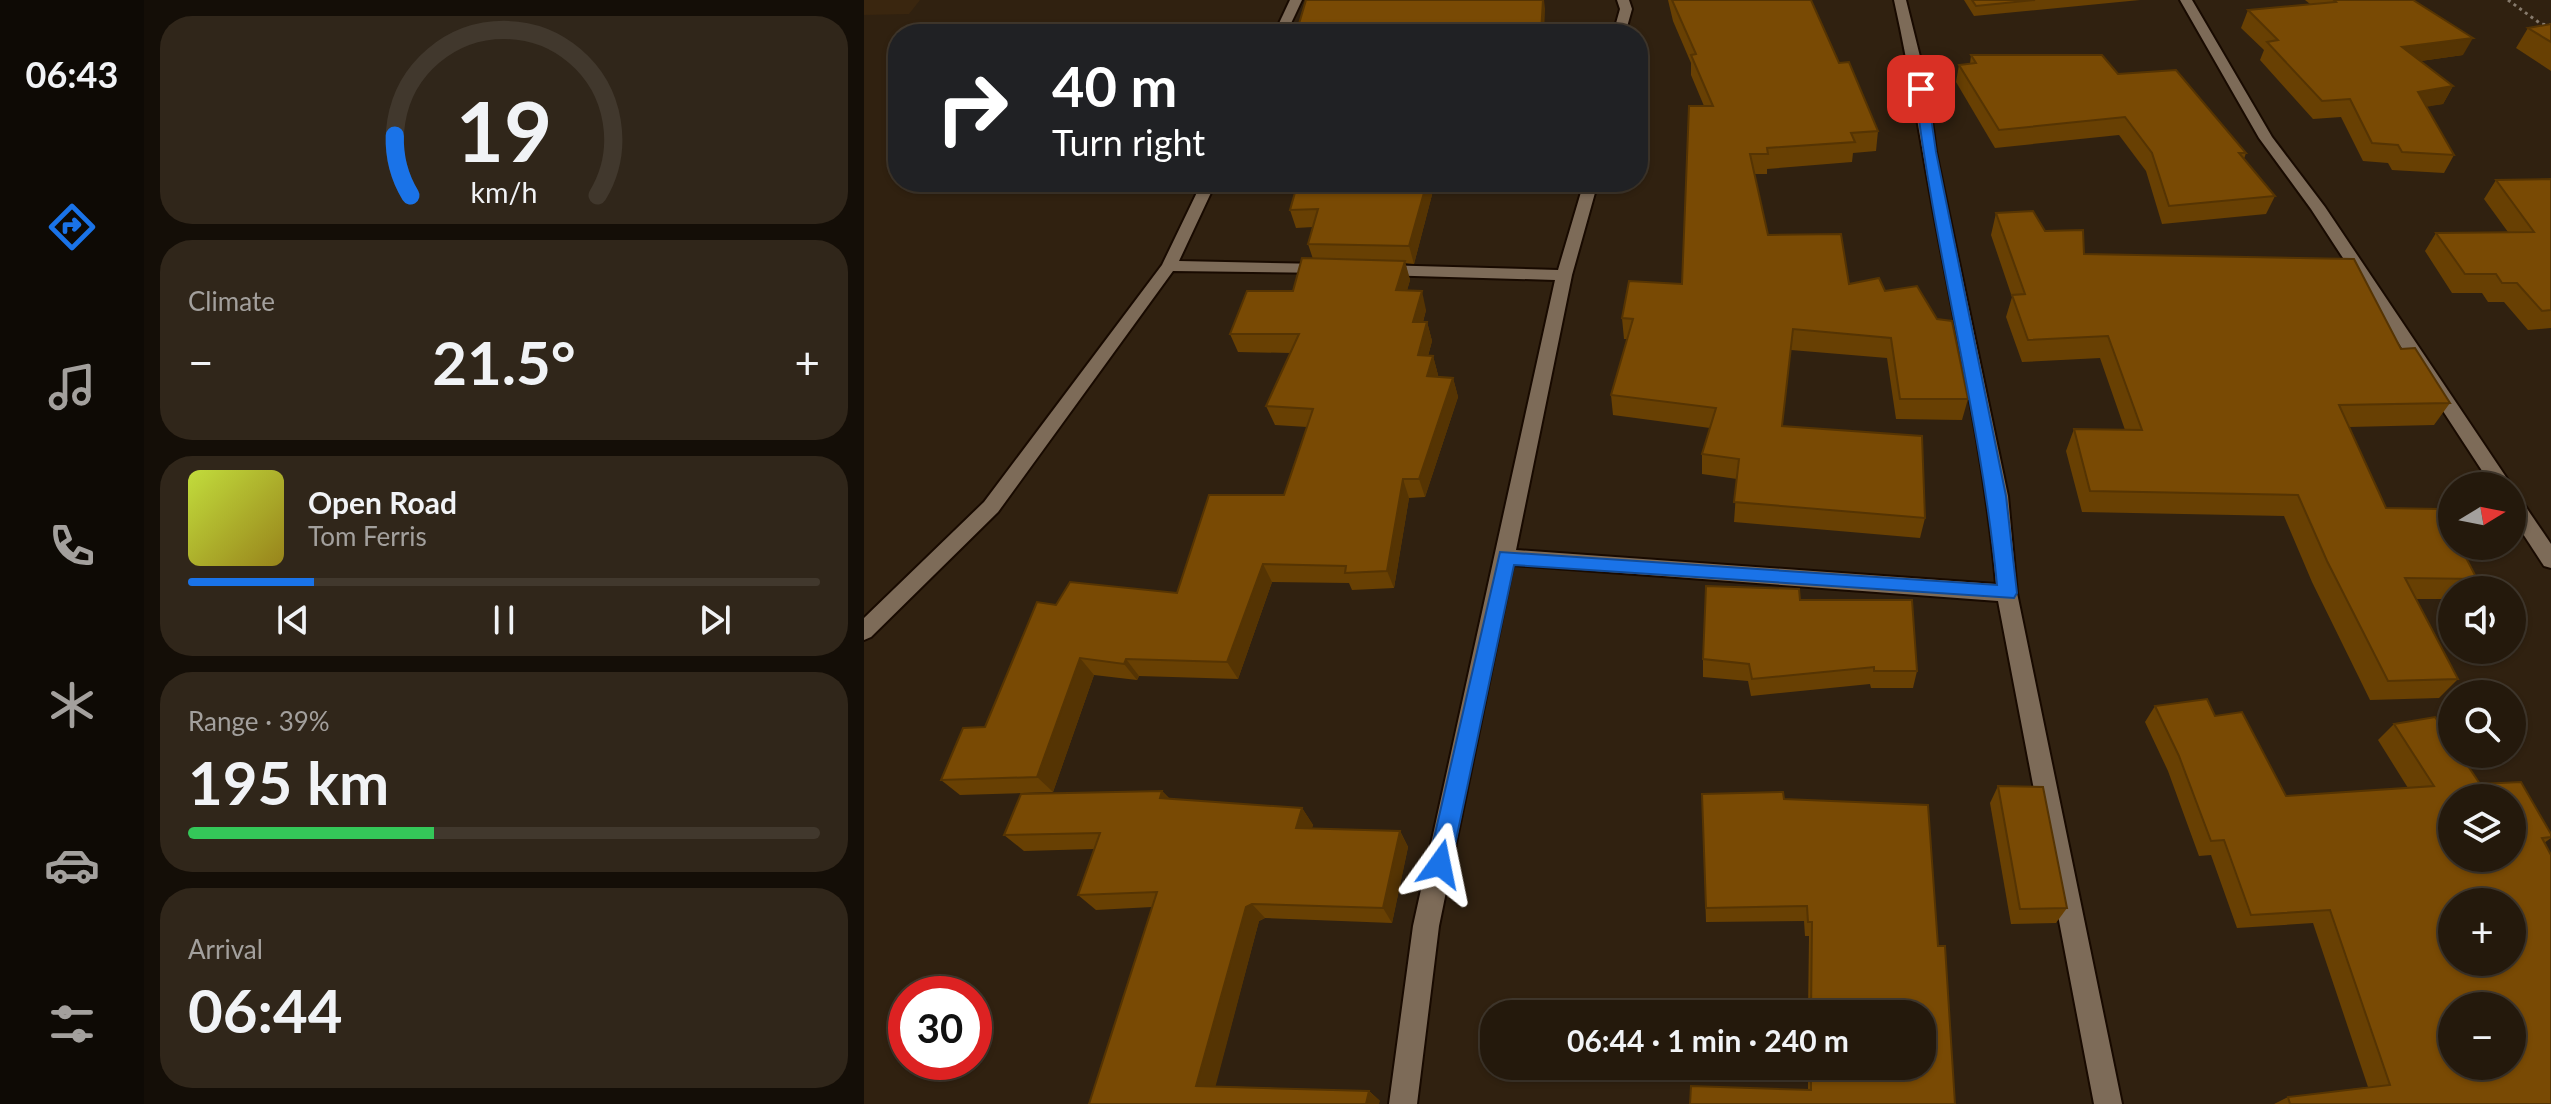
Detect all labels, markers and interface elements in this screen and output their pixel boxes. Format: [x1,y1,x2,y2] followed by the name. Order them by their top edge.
[26,52,118,96] text: 06:43
[1052,52,1177,119] text: 40 m
[1887,55,1955,123] pin
[920,56,1024,160] icon: right
[1899,67,1943,111] icon: arrive
[456,80,552,180] text: 19
[1052,120,1205,164] text: Turn right
[471,175,537,209] text: km/h
[44,199,100,255] icon: directions
[188,285,275,317] text: Climate
[432,326,576,398] text: 21.5°
[188,336,214,388] text: −
[794,336,820,388] text: +
[44,359,100,415] icon: music
[2438,472,2526,560] north arrow
[2438,472,2526,1080] map controls
[308,484,457,520] text: Open Road
[44,518,100,574] icon: phone
[308,520,427,552] text: Tom Ferris
[2438,576,2526,664] button: sound
[271,598,315,642] icon: previous
[482,598,526,642] icon: pause
[693,598,737,642] icon: next
[44,677,100,733] icon: climate
[2438,680,2526,768] button: search
[188,705,330,737] text: Range · 39%
[188,746,389,818] text: 195 km
[2438,784,2526,872] button: layers
[1398,822,1482,906] position arrow
[44,837,100,893] icon: car
[2438,888,2526,976] button: +
[188,933,263,965] text: Arrival
[188,974,343,1046] text: 06:44
[888,976,992,1080] speed limit sign: 30
[2438,992,2526,1080] button: −
[44,996,100,1052] icon: filters
[1567,1022,1849,1058] text: 06:44 · 1 min · 240 m

